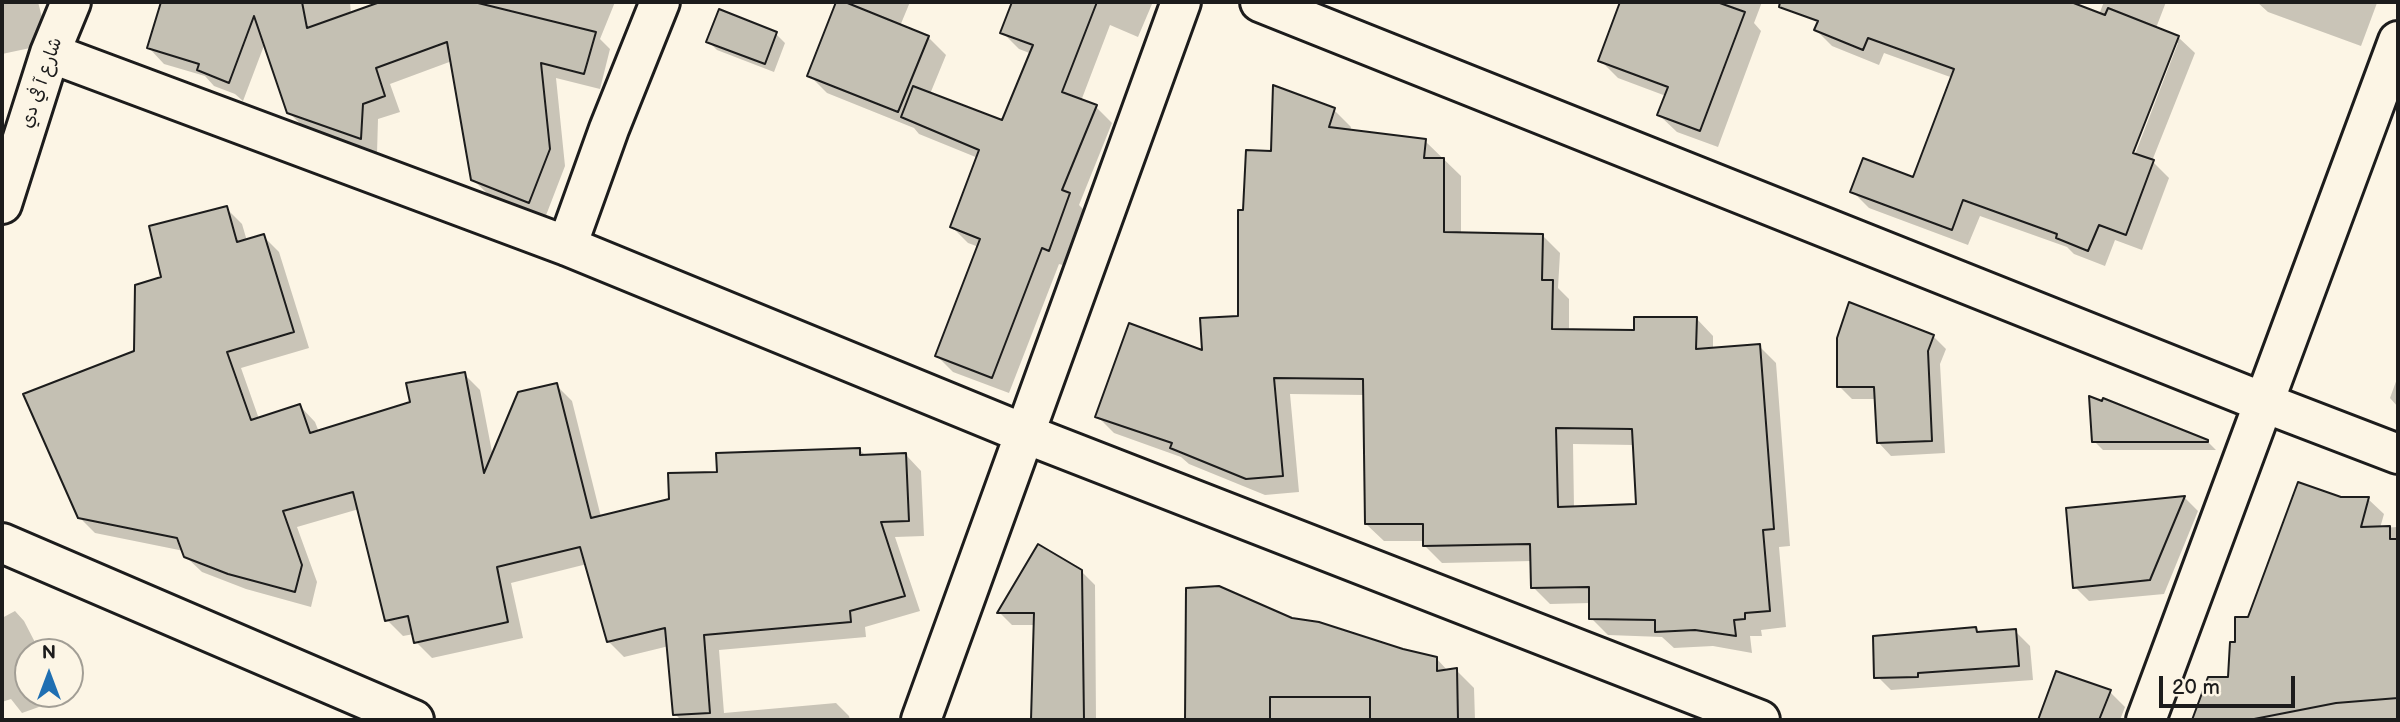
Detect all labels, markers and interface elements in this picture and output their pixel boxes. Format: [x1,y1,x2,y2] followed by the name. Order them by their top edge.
[16,35,68,131] street label: شارع آ في دي
[14,638,84,708] north arrow
[42,642,56,665] text: N
[2162,662,2298,706] scale bar
[2172,675,2220,700] text: 20 m

